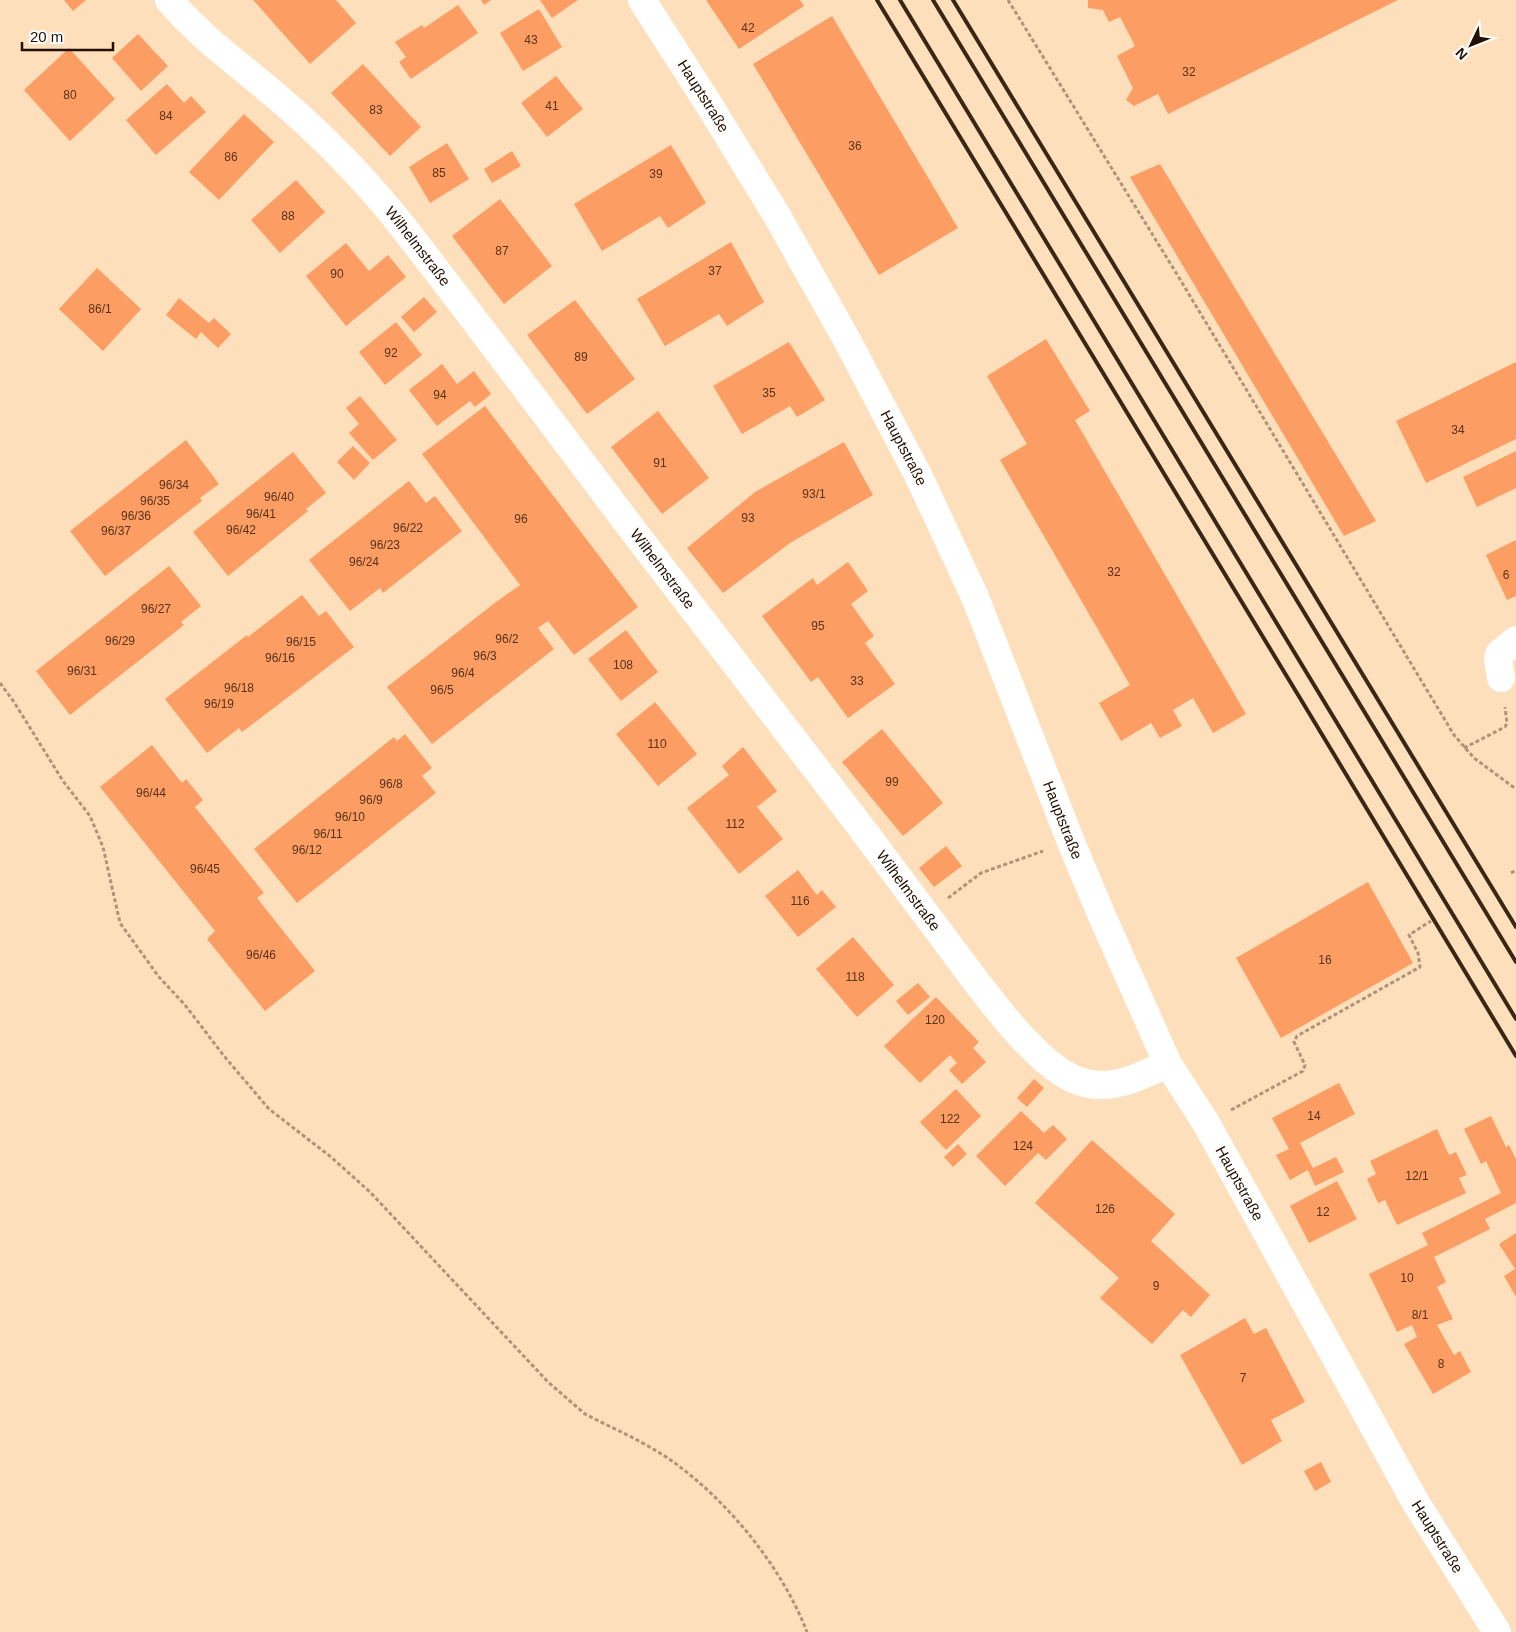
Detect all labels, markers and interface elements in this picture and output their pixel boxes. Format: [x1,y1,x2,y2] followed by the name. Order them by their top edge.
[22,20,114,52] scale bar
[1446,20,1496,70] north arrow
[741,21,755,35] house number: 42
[30,28,63,45] text: 20 m
[524,33,538,47] house number: 43
[1452,45,1471,63] text: N
[674,56,733,135] street label: Hauptstraße
[1182,65,1196,79] house number: 32
[63,88,77,102] house number: 80
[545,99,559,113] house number: 41
[369,103,383,117] house number: 83
[159,109,173,123] house number: 84
[848,139,862,153] house number: 36
[224,150,238,164] house number: 86
[432,166,446,180] house number: 85
[649,167,663,181] house number: 39
[382,203,454,289] street label: Wilhelmstraße
[281,209,295,223] house number: 88
[495,244,509,258] house number: 87
[708,264,722,278] house number: 37
[330,267,344,281] house number: 90
[88,302,112,316] house number: 86/1
[384,346,398,360] house number: 92
[574,350,588,364] house number: 89
[762,386,776,400] house number: 35
[433,388,447,402] house number: 94
[877,407,931,488] street label: Hauptstraße
[1451,423,1465,437] house number: 34
[653,456,667,470] house number: 91
[159,478,189,492] house number: 96/34
[802,487,826,501] house number: 93/1
[264,490,294,504] house number: 96/40
[140,494,170,508] house number: 96/35
[246,507,276,521] house number: 96/41
[121,509,151,523] house number: 96/36
[741,511,755,525] house number: 93
[514,512,528,526] house number: 96
[393,521,423,535] house number: 96/22
[226,523,256,537] house number: 96/42
[101,524,131,538] house number: 96/37
[627,525,699,612] street label: Wilhelmstraße
[370,538,400,552] house number: 96/23
[349,555,379,569] house number: 96/24
[1107,565,1121,579] house number: 32
[1503,568,1510,582] house number: 6
[141,602,171,616] house number: 96/27
[811,619,825,633] house number: 95
[495,632,519,646] house number: 96/2
[105,634,135,648] house number: 96/29
[286,635,316,649] house number: 96/15
[473,649,497,663] house number: 96/3
[265,651,295,665] house number: 96/16
[613,658,633,672] house number: 108
[67,664,97,678] house number: 96/31
[451,666,475,680] house number: 96/4
[850,674,864,688] house number: 33
[224,681,254,695] house number: 96/18
[430,683,454,697] house number: 96/5
[204,697,234,711] house number: 96/19
[647,737,667,751] house number: 110
[885,775,899,789] house number: 99
[379,777,403,791] house number: 96/8
[1040,778,1086,862] street label: Hauptstraße
[136,786,166,800] house number: 96/44
[359,793,383,807] house number: 96/9
[335,810,365,824] house number: 96/10
[725,817,745,831] house number: 112
[313,827,343,841] house number: 96/11
[292,843,322,857] house number: 96/12
[873,847,944,934] street label: Wilhelmstraße
[190,862,220,876] house number: 96/45
[790,894,810,908] house number: 116
[246,948,276,962] house number: 96/46
[1318,953,1332,967] house number: 16
[845,970,865,984] house number: 118
[925,1013,945,1027] house number: 120
[1307,1109,1321,1123] house number: 14
[940,1112,960,1126] house number: 122
[1013,1139,1033,1153] house number: 124
[1212,1143,1267,1223] street label: Hauptstraße
[1405,1169,1429,1183] house number: 12/1
[1095,1202,1115,1216] house number: 126
[1316,1205,1330,1219] house number: 12
[1400,1271,1414,1285] house number: 10
[1153,1279,1160,1293] house number: 9
[1412,1308,1429,1322] house number: 8/1
[1438,1357,1445,1371] house number: 8
[1240,1371,1247,1385] house number: 7
[1408,1497,1467,1576] street label: Hauptstraße

